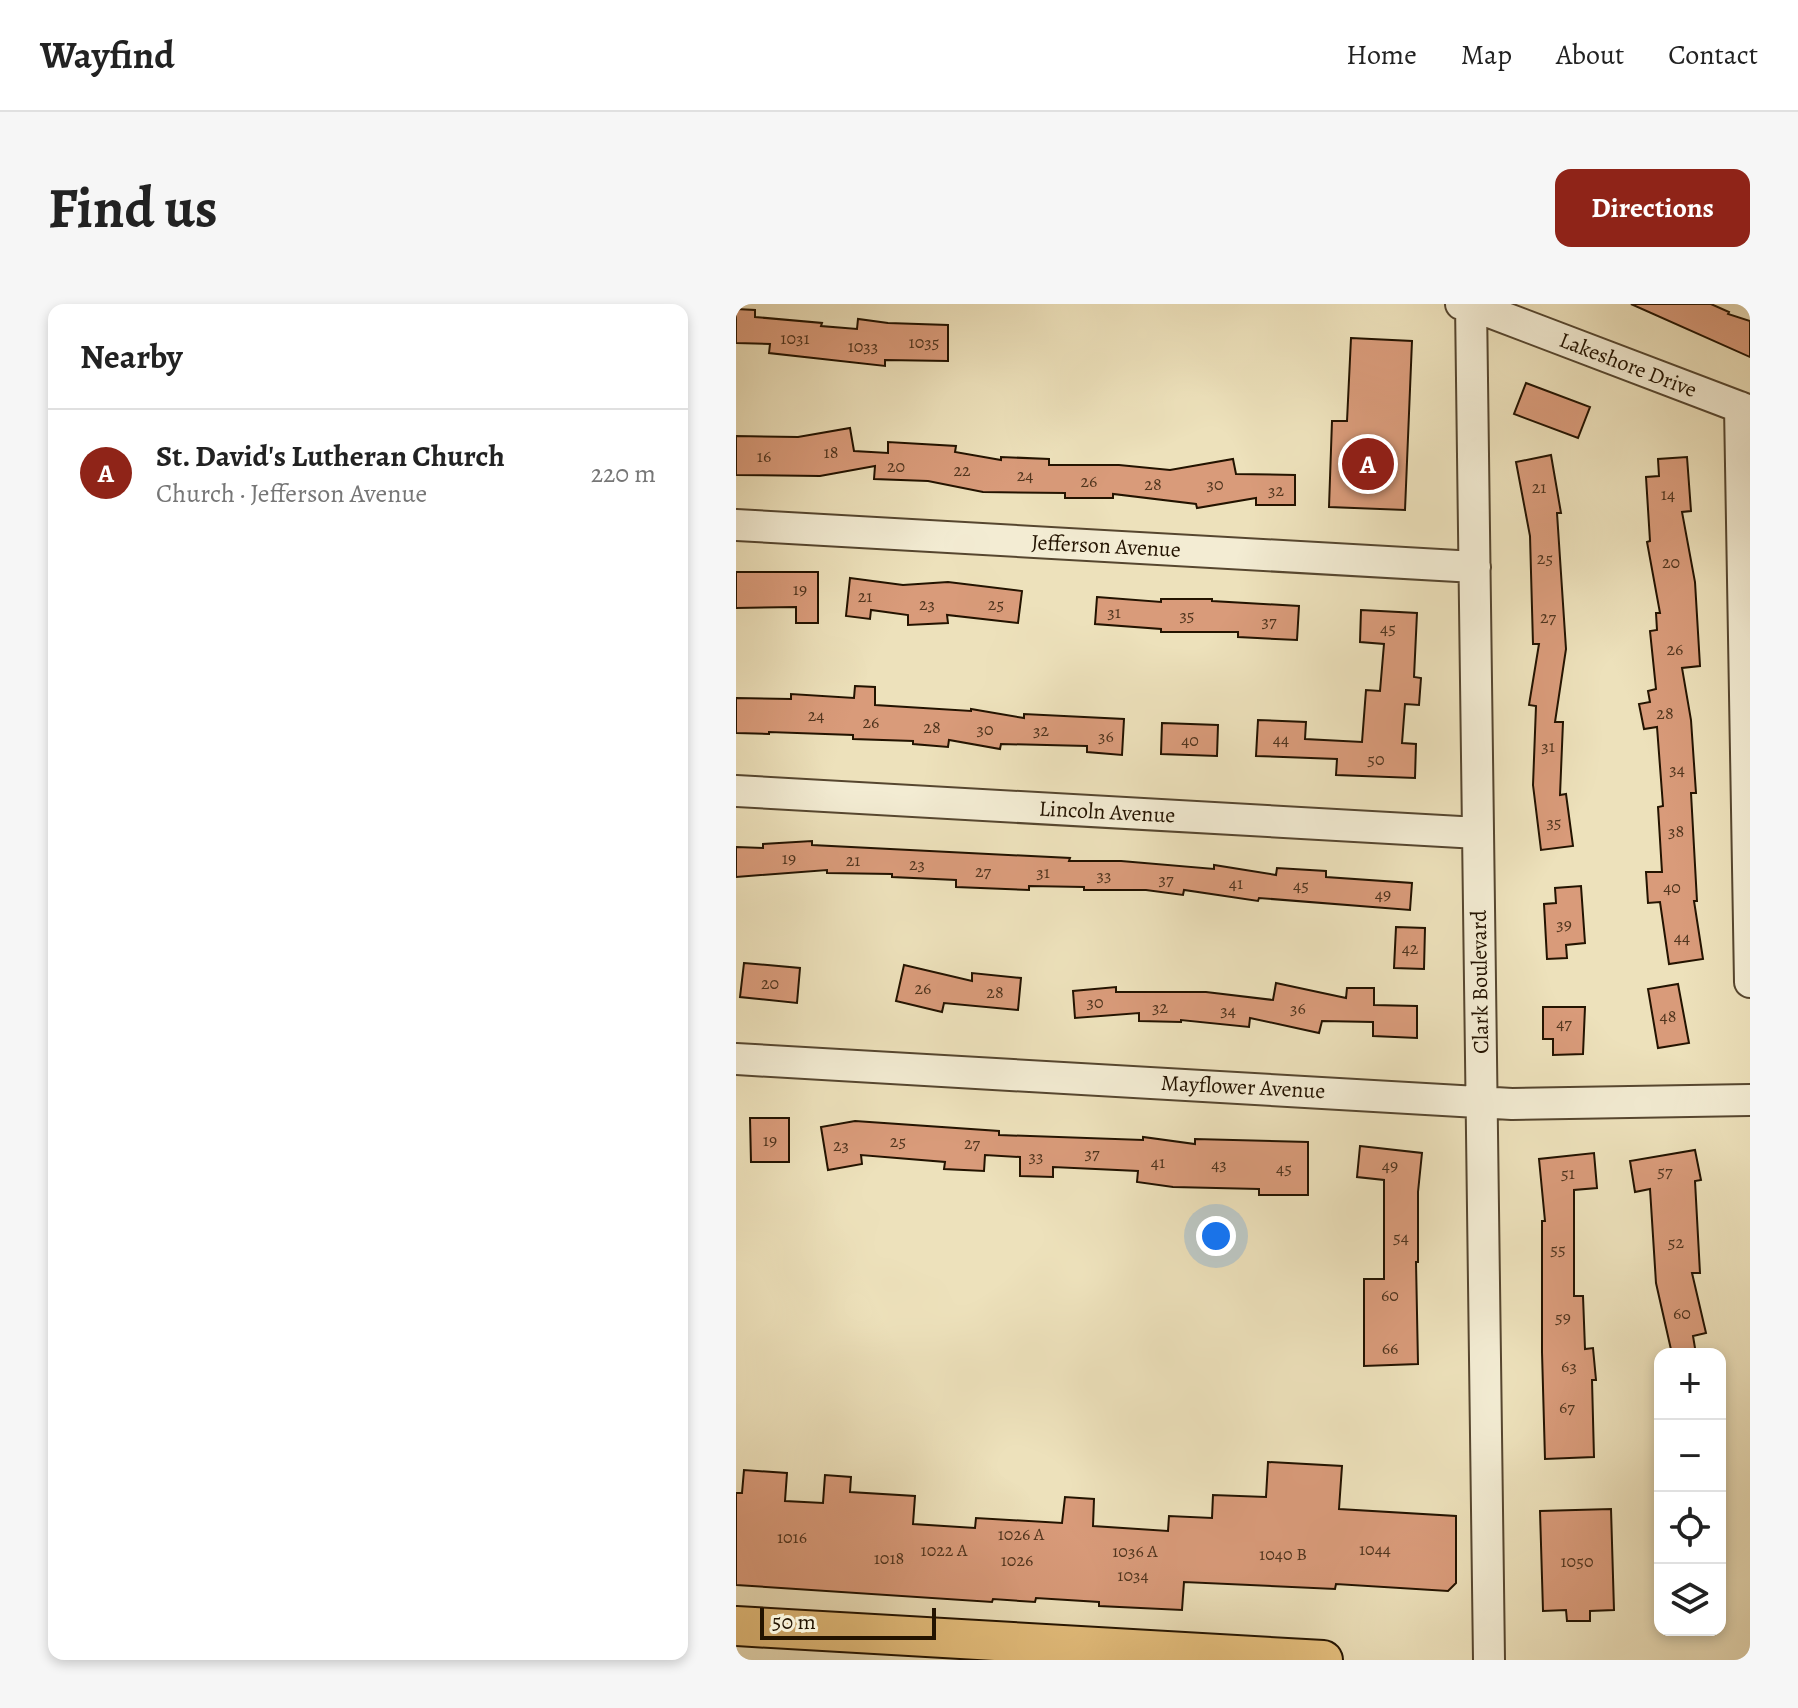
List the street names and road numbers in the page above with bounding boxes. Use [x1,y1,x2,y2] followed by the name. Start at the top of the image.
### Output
[1555,325,1701,405] street label: Lakeshore Drive
[1030,527,1182,565] street label: Jefferson Avenue
[1038,793,1176,831] street label: Lincoln Avenue
[1464,910,1496,1054] street label: Clark Boulevard
[1160,1068,1326,1106] street label: Mayflower Avenue

